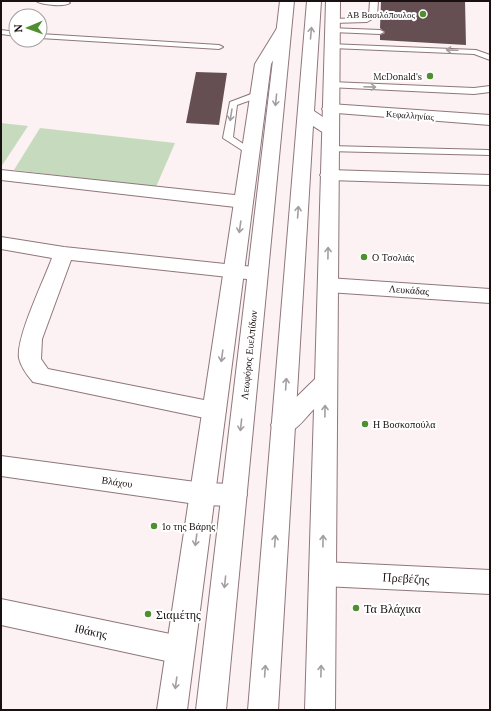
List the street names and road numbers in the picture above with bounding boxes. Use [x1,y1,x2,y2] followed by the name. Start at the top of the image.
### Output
[386,108,435,122] street label: Κεφαλληνίας
[388,282,430,298] street label: Λευκάδας
[238,309,260,400] street label: Λεωφόρος Ευελπίδων
[101,473,133,491] street label: Βλάχου
[382,569,430,587] street label: Πρεβέζης
[73,620,109,642] street label: Ιθάκης

